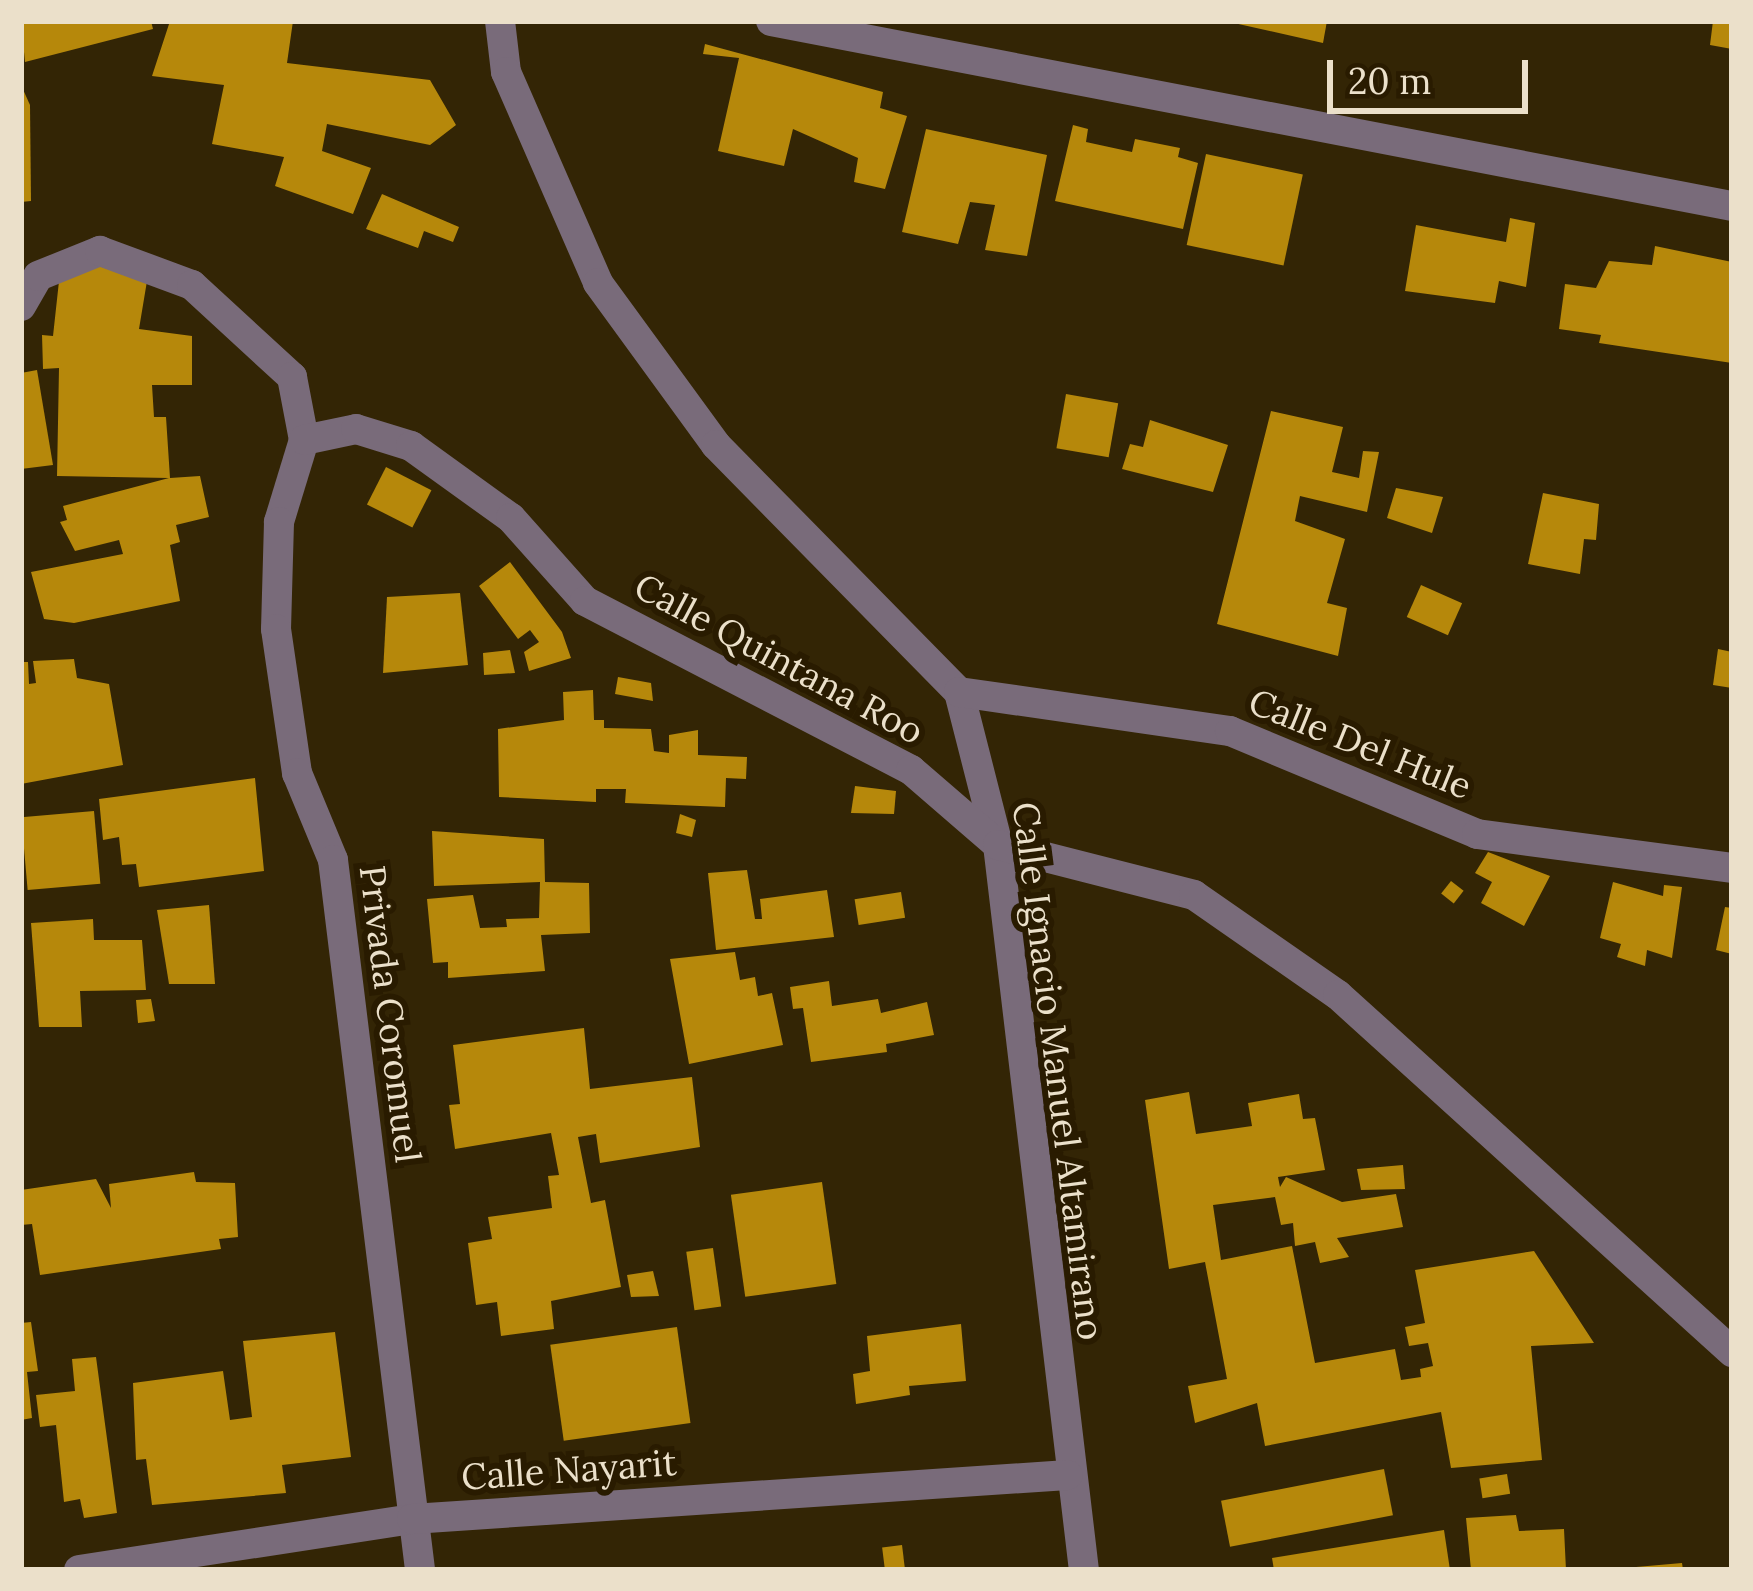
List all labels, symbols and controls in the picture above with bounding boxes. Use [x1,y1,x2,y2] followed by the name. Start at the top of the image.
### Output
[1333,36,1534,110] scale bar
[1348,58,1431,104] text: 20 m
[627,565,931,753] street label: Calle Quintana Roo
[1242,680,1478,808] street label: Calle Del Hule
[1004,800,1112,1342] street label: Calle Ignacio Manuel Altamirano
[350,863,430,1165] street label: Privada Coromuel
[460,1441,678,1499] street label: Calle Nayarit

